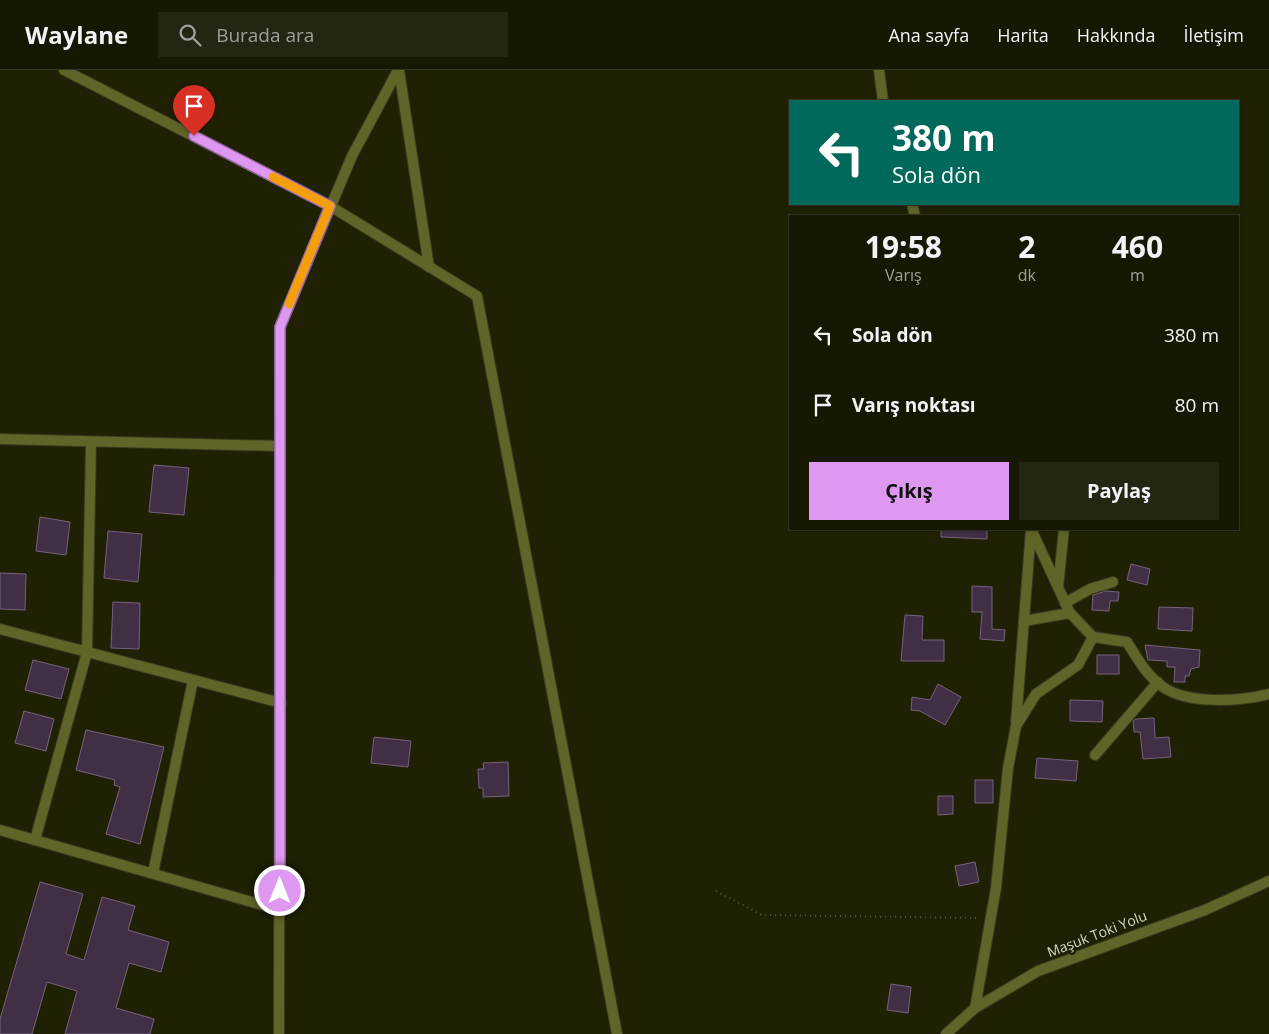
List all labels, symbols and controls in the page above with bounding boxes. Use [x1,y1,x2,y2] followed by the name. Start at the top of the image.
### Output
[158,12,508,57] search box
[25,18,128,51] text: Waylane
[176,21,204,49] icon: search
[216,22,314,48] text: Burada ara
[888,23,969,47] text: Ana sayfa
[997,23,1049,47] text: Harita
[1077,23,1156,47] text: Hakkında
[1184,23,1244,47] text: İletişim
[173,85,215,136] pin
[180,92,208,120] icon: arrive
[892,114,996,161] text: 380 m
[809,120,874,185] icon: left
[892,159,981,189] text: Sola dön
[865,226,942,267] text: 19:58
[1018,226,1035,267] text: 2
[1112,226,1163,267] text: 460
[885,264,922,286] text: Varış
[1018,264,1036,286] text: dk
[1130,264,1145,286] text: m
[809,321,837,349] icon: left
[852,322,933,348] text: Sola dön
[1164,322,1219,348] text: 380 m
[809,391,837,419] icon: arrive
[852,392,976,418] text: Varış noktası
[1175,392,1219,418] text: 80 m
[809,462,1009,520] button: Çıkış
[1019,462,1219,520] button: Paylaş
[253,864,305,916] position arrow
[1044,906,1150,961] street label: Maşuk Toki Yolu

